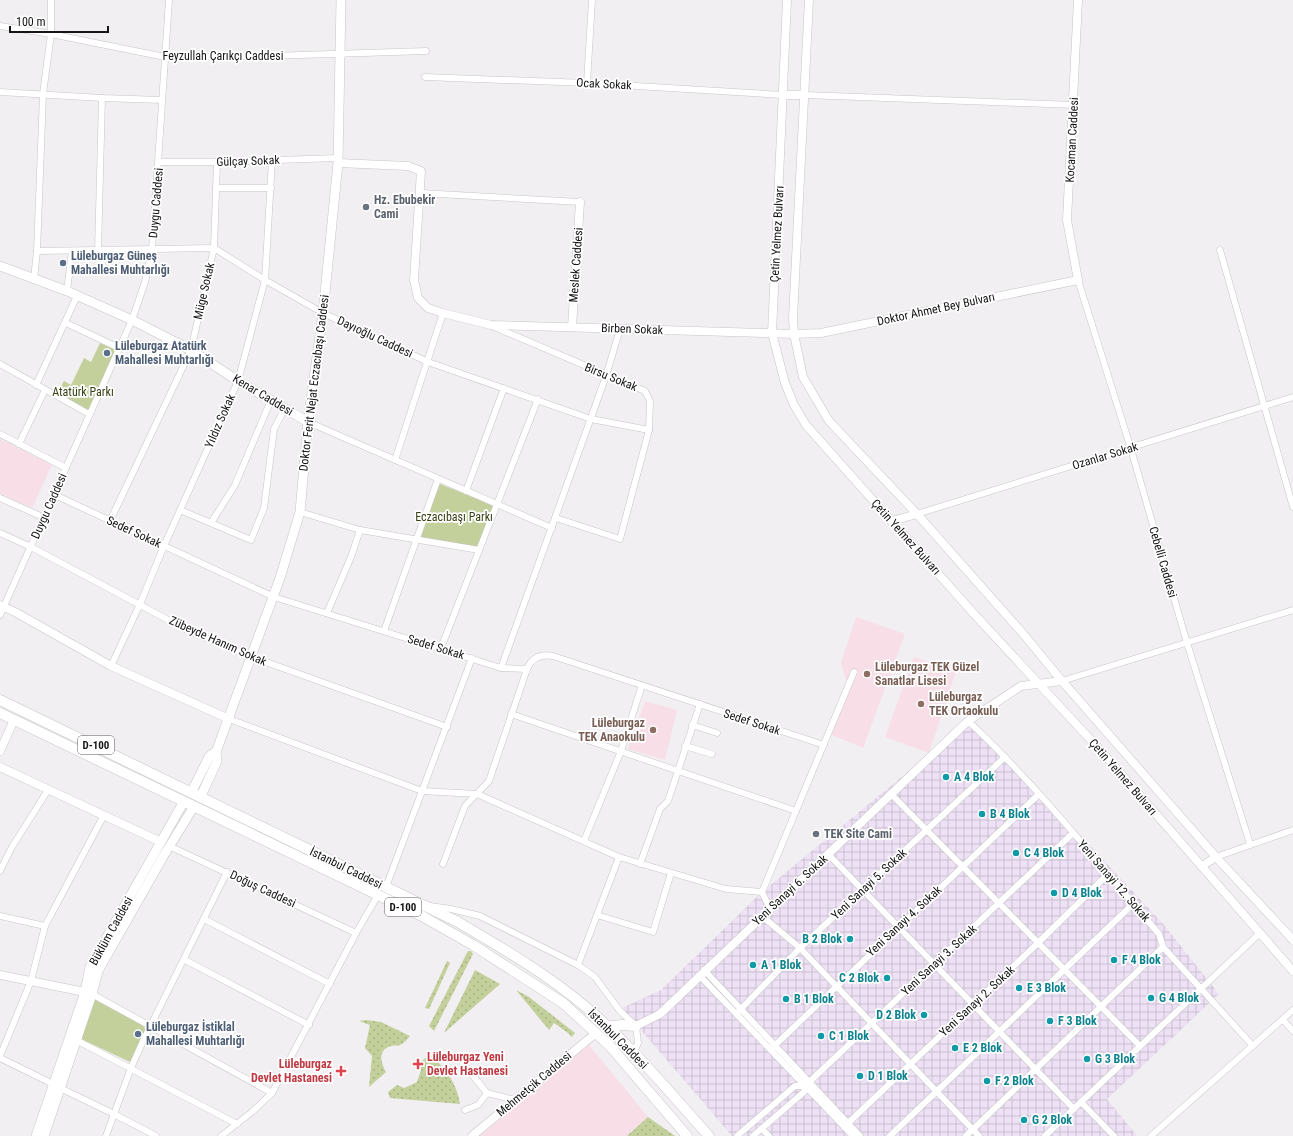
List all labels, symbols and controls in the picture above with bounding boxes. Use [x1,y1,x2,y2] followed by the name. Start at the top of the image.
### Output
[10,8,108,34] scale bar
[16,15,46,29] text: 100 m
[163,49,283,63] street label: Feyzullah Çarıkçı Caddesi
[576,76,633,92] street label: Ocak Sokak
[1063,97,1081,183] street label: Kocaman Caddesi
[216,153,281,169] street label: Gülçay Sokak
[146,167,166,239] street label: Duygu Caddesi
[767,185,787,283] street label: Çetin Yelmez Bulvarı
[374,193,435,221] place label: Hz. Ebubekir Cami
[361,202,371,212] marker: Hz. Ebubekir Cami
[566,227,586,303] street label: Meslek Caddesi
[71,249,170,277] place label: Lüleburgaz Güneş Mahallesi Muhtarlığı
[58,258,68,268] marker: Lüleburgaz Güneş Mahallesi Muhtarlığı
[191,261,217,321] street label: Müge Sokak
[876,290,996,328] street label: Doktor Ahmet Bey Bulvarı
[296,294,332,472] street label: Doktor Ferit Nejat Eczacıbaşı Caddesi
[335,313,415,361] street label: Dayıoğlu Caddesi
[601,321,664,337] street label: Birben Sokak
[115,339,214,367] place label: Lüleburgaz Atatürk Mahallesi Muhtarlığı
[102,348,112,358] marker: Lüleburgaz Atatürk Mahallesi Muhtarlığı
[583,360,640,394] street label: Birsu Sokak
[230,371,296,419] street label: Kenar Caddesi
[52,385,114,399] park label: Atatürk Parkı
[202,391,238,450] street label: Yıldız Sokak
[1071,439,1140,473] street label: Ozanlar Sokak
[28,471,70,541] street label: Duygu Caddesi
[868,496,944,578] street label: Çetin Yelmez Bulvarı
[415,510,493,524] park label: Eczacıbaşı Parkı
[104,513,164,551] street label: Sedef Sokak
[1146,525,1180,599] street label: Cebelli Caddesi
[167,613,269,669] street label: Zübeyde Hanım Sokak
[406,632,467,662] street label: Sedef Sokak
[875,660,979,688] place label: Lüleburgaz TEK Güzel Sanatlar Lisesi
[862,669,872,679] marker: Lüleburgaz TEK Güzel Sanatlar Lisesi
[929,690,998,718] place label: Lüleburgaz TEK Ortaokulu
[916,699,926,709] marker: Lüleburgaz TEK Ortaokulu
[722,706,783,738] street label: Sedef Sokak
[578,716,645,744] place label: Lüleburgaz TEK Anaokulu
[648,725,658,735] marker: Lüleburgaz TEK Anaokulu
[78,736,114,754] road number: D-100
[1086,736,1160,818] street label: Çetin Yelmez Bulvarı
[954,770,994,784] place label: A 4 Blok
[941,772,951,782] marker: A 4 Blok
[990,807,1030,821] place label: B 4 Blok
[977,809,987,819] marker: B 4 Blok
[824,827,892,841] place label: TEK Site Cami
[811,829,821,839] marker: TEK Site Cami
[1075,837,1154,925] street label: Yeni Sanayi 12. Sokak
[307,843,385,892] street label: İstanbul Caddesi
[829,845,910,922] street label: Yeni Sanayi 5. Sokak
[1024,846,1064,860] place label: C 4 Blok
[1011,848,1021,858] marker: C 4 Blok
[750,851,831,928] street label: Yeni Sanayi 6. Sokak
[228,868,298,910] street label: Doğuş Caddesi
[864,882,945,959] street label: Yeni Sanayi 4. Sokak
[1062,886,1102,900] place label: D 4 Blok
[1049,888,1059,898] marker: D 4 Blok
[86,894,136,968] street label: Büklüm Caddesi
[385,898,421,916] road number: D-100
[899,921,980,998] street label: Yeni Sanayi 3. Sokak
[802,932,842,946] place label: B 2 Blok
[845,934,855,944] marker: B 2 Blok
[1122,953,1161,967] place label: F 4 Blok
[1109,955,1119,965] marker: F 4 Blok
[761,958,801,972] place label: A 1 Blok
[748,960,758,970] marker: A 1 Blok
[937,962,1018,1039] street label: Yeni Sanayi 2. Sokak
[839,971,879,985] place label: C 2 Blok
[882,973,892,983] marker: C 2 Blok
[1027,981,1066,995] place label: E 3 Blok
[1014,983,1024,993] marker: E 3 Blok
[1159,991,1199,1005] place label: G 4 Blok
[794,992,834,1006] place label: B 1 Blok
[1146,993,1156,1003] marker: G 4 Blok
[781,994,791,1004] marker: B 1 Blok
[585,1005,652,1072] street label: İstanbul Caddesi
[876,1008,916,1022] place label: D 2 Blok
[919,1010,929,1020] marker: D 2 Blok
[1058,1014,1097,1028] place label: F 3 Blok
[1045,1016,1055,1026] marker: F 3 Blok
[146,1019,245,1048] place label: Lüleburgaz İstiklal Mahallesi Muhtarlığı
[133,1029,143,1039] marker: Lüleburgaz İstiklal Mahallesi Muhtarlığı
[829,1029,869,1043] place label: C 1 Blok
[816,1031,826,1041] marker: C 1 Blok
[963,1041,1002,1055] place label: E 2 Blok
[950,1043,960,1053] marker: E 2 Blok
[494,1049,574,1119] street label: Mehmetçik Caddesi
[427,1050,508,1078] place label: Lüleburgaz Yeni Devlet Hastanesi
[1095,1052,1135,1066] place label: G 3 Blok
[1082,1054,1092,1064] marker: G 3 Blok
[251,1057,332,1085] place label: Lüleburgaz Devlet Hastanesi
[412,1058,424,1070] marker: Lüleburgaz Yeni Devlet Hastanesi
[335,1065,347,1077] marker: Lüleburgaz Devlet Hastanesi
[868,1069,908,1083] place label: D 1 Blok
[855,1071,865,1081] marker: D 1 Blok
[995,1074,1034,1088] place label: F 2 Blok
[982,1076,992,1086] marker: F 2 Blok
[1032,1113,1072,1127] place label: G 2 Blok
[1019,1115,1029,1125] marker: G 2 Blok

